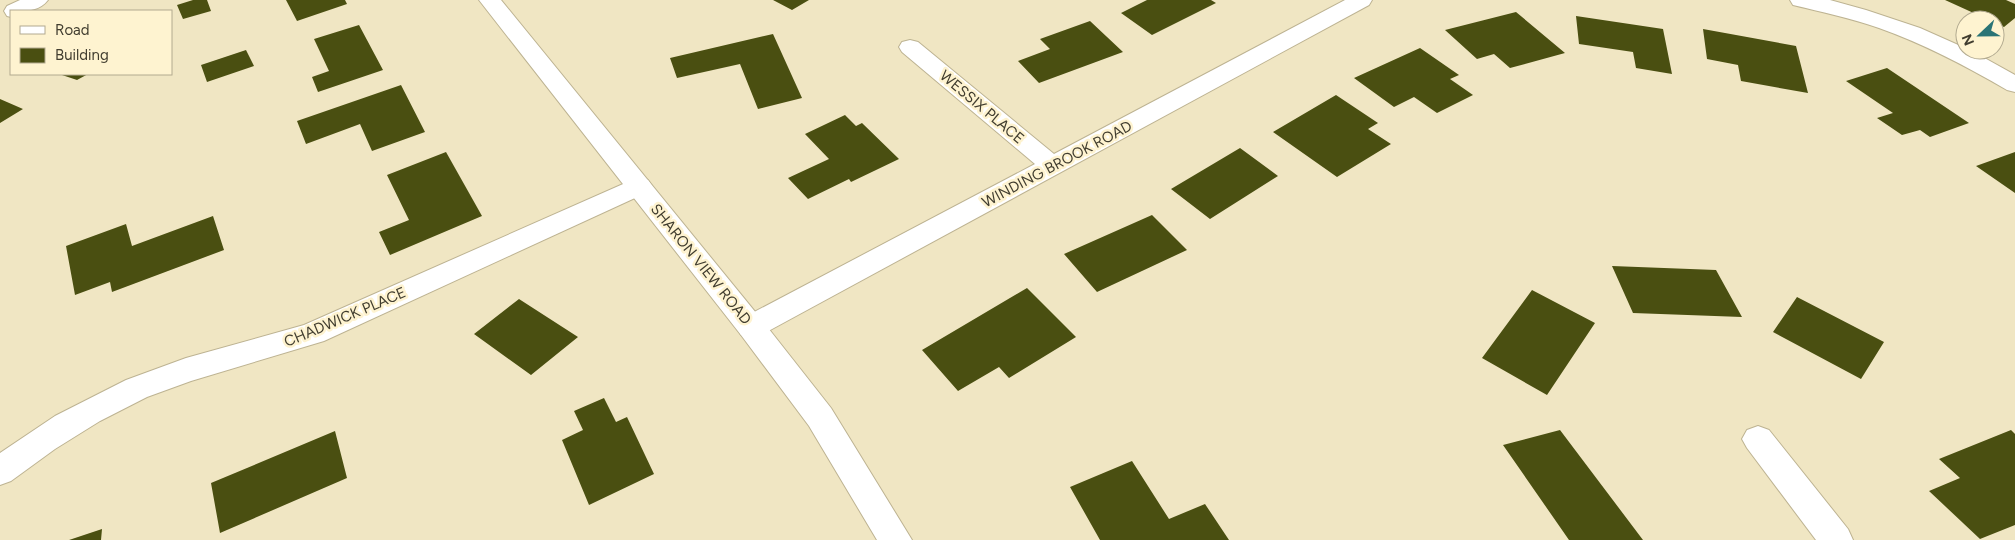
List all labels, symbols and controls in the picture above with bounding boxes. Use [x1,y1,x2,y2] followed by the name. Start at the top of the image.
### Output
[10,10,172,75] legend
[1955,10,2005,60] north arrow
[55,21,90,39] text: Road
[1959,31,1978,48] text: N
[55,46,109,64] text: Building
[936,66,1028,148] street label: WESSIX PLACE
[979,117,1135,211] street label: WINDING BROOK ROAD
[647,200,755,328] street label: SHARON VIEW ROAD
[281,283,409,351] street label: CHADWICK PLACE

